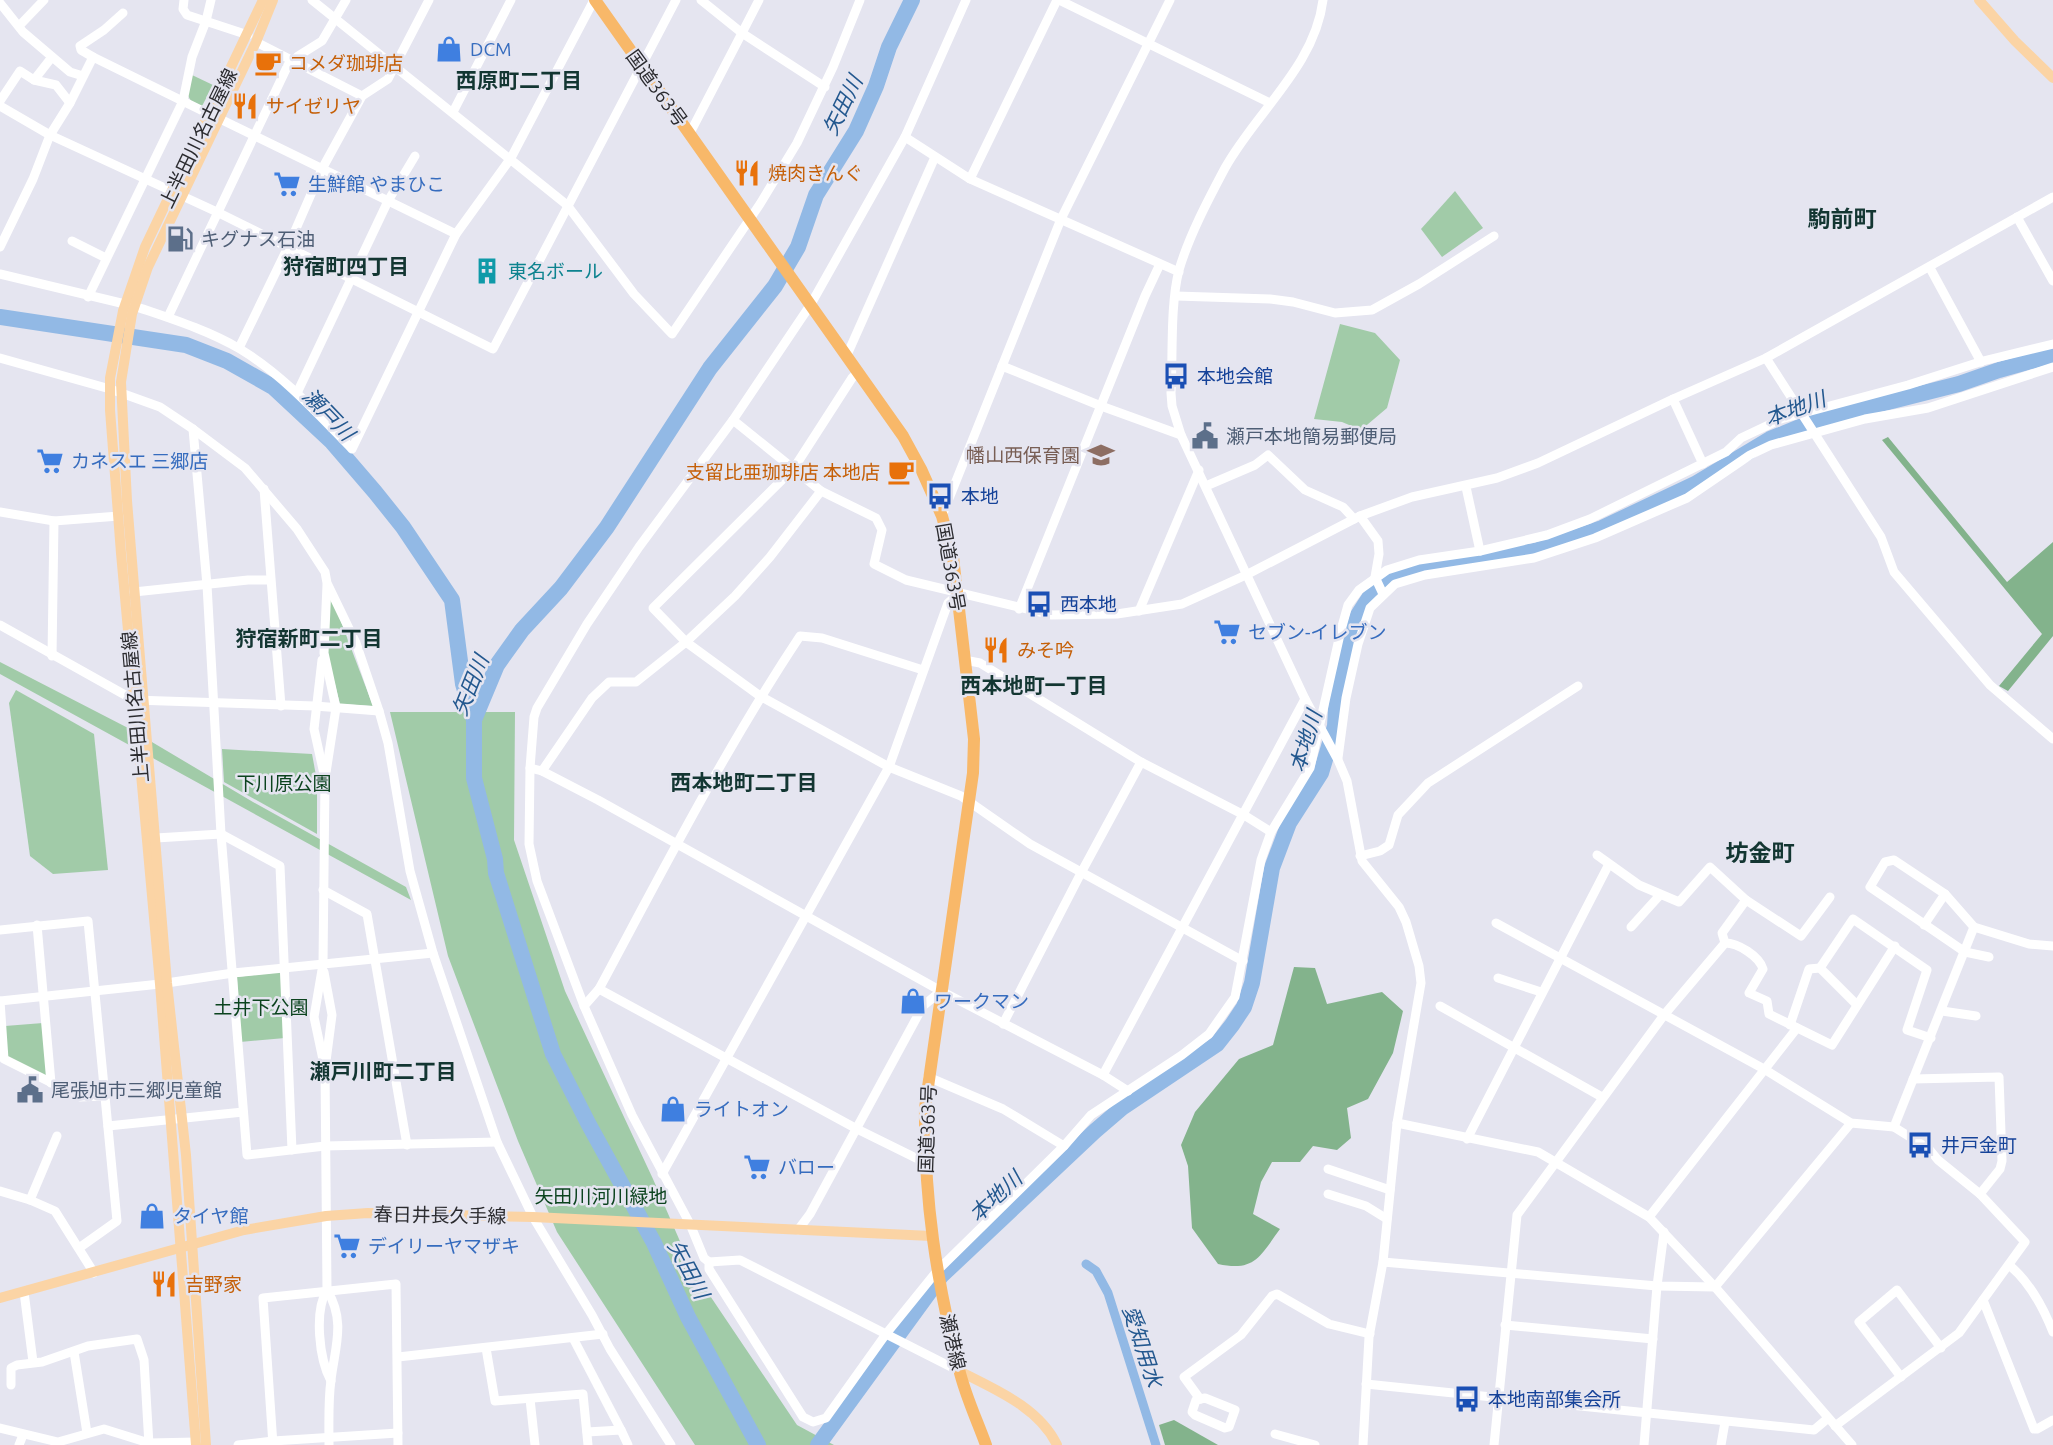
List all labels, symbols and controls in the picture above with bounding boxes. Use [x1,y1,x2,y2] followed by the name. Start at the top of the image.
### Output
[434,34,464,64] shop icon: DCM
[470,38,512,60] place label: DCM
[622,45,692,131] street label: 国道363号
[253,48,283,78] cafe icon: コメダ珈琲店
[289,52,403,74] place label: コメダ珈琲店
[155,65,241,211] street label: 上半田川名古屋線
[456,68,582,92] district label: 西原町二丁目
[817,70,867,139] water label: 矢田川
[230,91,260,121] restaurant icon: サイゼリヤ
[266,95,361,117] place label: サイゼリヤ
[732,158,762,188] restaurant icon: 焼肉きんぐ
[768,162,863,184] place label: 焼肉きんぐ
[272,169,302,199] supermarket icon: 生鮮館 やまひこ
[308,173,445,195] place label: 生鮮館 やまひこ
[1808,206,1877,231] district label: 駒前町
[165,224,195,254] fuel station icon: キグナス石油
[201,228,315,250] place label: キグナス石油
[283,254,409,278] district label: 狩宿町四丁目
[472,256,502,286] building icon: 東名ボール
[508,260,603,282] place label: 東名ボール
[1161,361,1191,391] bus stop icon: 本地会館
[1197,365,1273,387] place label: 本地会館
[298,383,361,446] water label: 瀬戸川
[1761,385,1831,430] water label: 本地川
[1190,421,1220,451] public building icon: 瀬戸本地簡易郵便局
[1226,425,1397,447] place label: 瀬戸本地簡易郵便局
[1086,440,1116,470] school or university icon: 幡山西保育園
[966,444,1080,466] place label: 幡山西保育園
[35,446,65,476] supermarket icon: カネスエ 三郷店
[71,450,208,472] place label: カネスエ 三郷店
[886,457,916,487] cafe icon: 支留比亜珈琲店 本地店
[686,461,880,483] place label: 支留比亜珈琲店 本地店
[925,481,955,511] bus stop icon: 本地
[961,485,999,507] place label: 本地
[932,521,970,613] street label: 国道363号
[1024,589,1054,619] bus stop icon: 西本地
[1060,593,1117,615] place label: 西本地
[1212,617,1242,647] supermarket icon: セブン-イレブン
[1248,621,1387,643] place label: セブン-イレブン
[236,626,383,650] district label: 狩宿新町二丁目
[117,630,153,784] street label: 上半田川名古屋線
[981,635,1011,665] restaurant icon: みそ吟
[1017,639,1074,661] place label: みそ吟
[447,649,494,719] water label: 矢田川
[961,673,1108,697] district label: 西本地町一丁目
[1284,705,1326,775] water label: 本地川
[671,770,818,794] district label: 西本地町二丁目
[236,772,332,794] park label: 下川原公園
[1726,840,1795,865] district label: 坊金町
[898,986,928,1016] shop icon: ワークマン
[934,990,1029,1012] place label: ワークマン
[213,996,309,1018] park label: 土井下公園
[310,1059,457,1083] district label: 瀬戸川町二丁目
[15,1075,45,1105] public building icon: 尾張旭市三郷児童館
[51,1079,222,1101] place label: 尾張旭市三郷児童館
[914,1084,940,1174] street label: 国道363号
[658,1094,688,1124] shop icon: ライトオン
[694,1098,789,1120] place label: ライトオン
[1905,1130,1935,1160] bus stop icon: 井戸金町
[1941,1134,2017,1156] place label: 井戸金町
[742,1152,772,1182] supermarket icon: バロー
[778,1156,835,1178] place label: バロー
[964,1164,1028,1226] water label: 本地川
[534,1185,668,1207] park label: 矢田川河川緑地
[137,1201,167,1231] shop icon: タイヤ館
[373,1203,507,1227] street label: 春日井長久手線
[173,1205,248,1227] place label: タイヤ館
[332,1231,362,1261] supermarket icon: デイリーヤマザキ
[368,1235,520,1257] place label: デイリーヤマザキ
[664,1236,715,1304] water label: 矢田川
[149,1269,179,1299] restaurant icon: 吉野家
[185,1273,242,1295] place label: 吉野家
[1119,1302,1168,1392] water label: 愛知用水
[936,1312,970,1372] street label: 瀬港線
[1452,1384,1482,1414] bus stop icon: 本地南部集会所
[1488,1388,1621,1410] place label: 本地南部集会所

